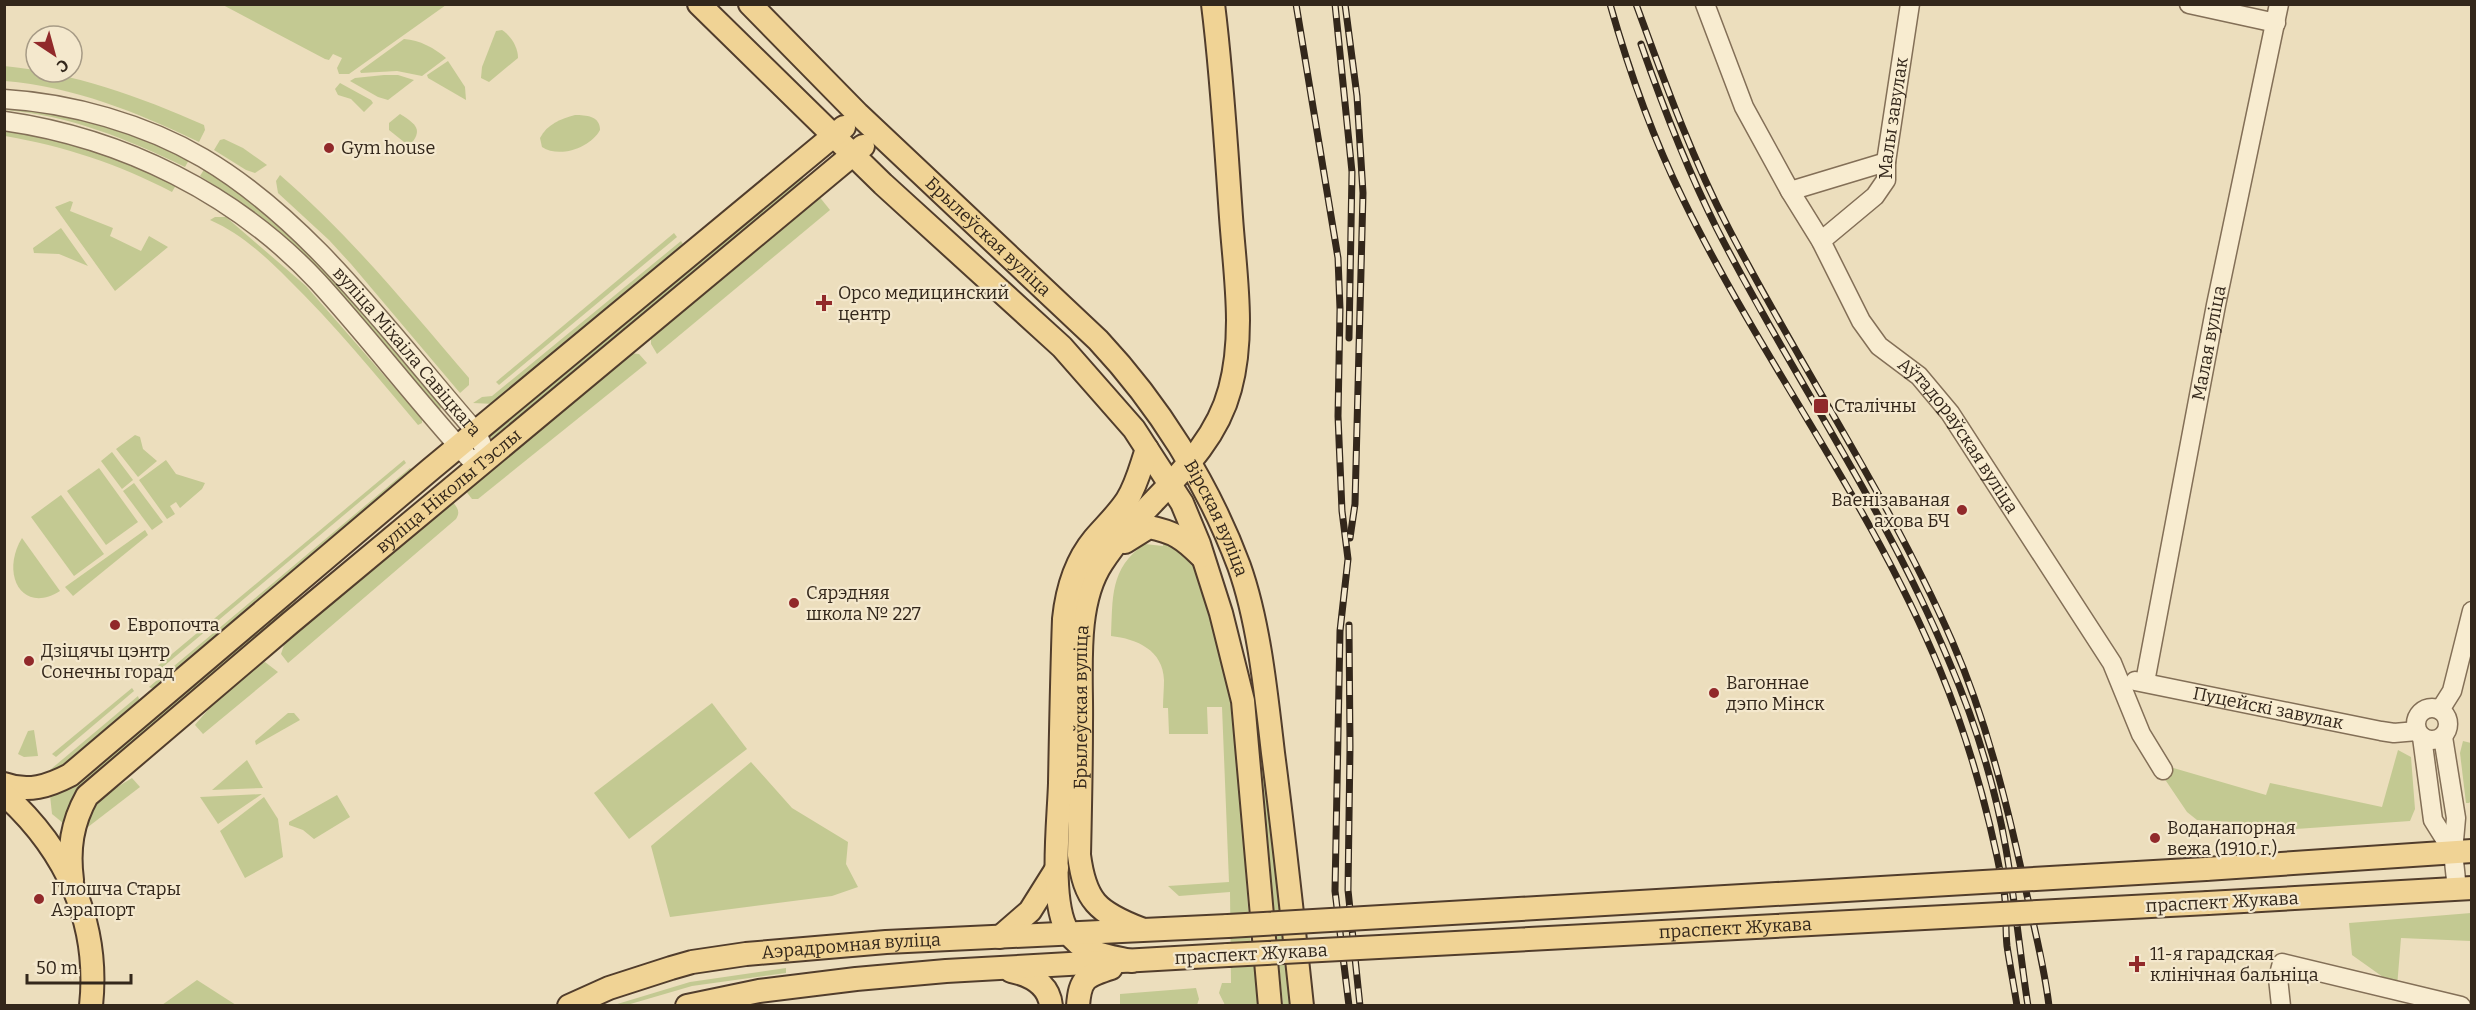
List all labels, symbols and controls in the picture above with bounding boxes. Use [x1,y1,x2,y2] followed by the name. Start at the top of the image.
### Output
[24,24,84,84] north arrow
[53,55,72,76] text: С
[1875,55,1913,179] street label: Малы завулак
[341,137,435,159] place label: Gym house
[322,141,336,155] marker: Gym house
[921,172,1056,301] street label: Брылеўская вуліца
[328,262,486,441] street label: вуліца Міхаіла Савіцкага
[838,282,1009,325] place label: Орсо медицинский центр
[2187,283,2231,402] street label: Малая вуліца
[815,294,833,312] marker: Орсо медицинский центр
[1893,353,2023,518] street label: Аўтадораўская вуліца
[1834,395,1916,417] place label: Сталічны
[1812,397,1830,415] marker: Сталічны
[371,424,526,558] street label: вуліца Ніколы Тэслы
[1179,456,1253,579] street label: Вірская вуліца
[1831,489,1950,532] place label: Ваенізаваная ахова БЧ
[1955,503,1969,517] marker: Ваенізаваная ахова БЧ
[806,582,921,625] place label: Сярэдняя школа № 227
[787,596,801,610] marker: Сярэдняя школа № 227
[127,614,220,636] place label: Европочта
[108,618,122,632] marker: Европочта
[1069,624,1094,790] street label: Брылеўская вуліца
[41,640,174,683] place label: Дзіцячы цэнтр Сонечны горад
[22,654,36,668] marker: Дзіцячы цэнтр Сонечны горад
[1726,672,1825,715] place label: Вагоннае дэпо Мінск
[2191,682,2346,734] street label: Пуцейскі завулак
[1707,686,1721,700] marker: Вагоннае дэпо Мінск
[2167,817,2296,860] place label: Воданапорная вежа (1910 г.)
[2148,831,2162,845] marker: Воданапорная вежа (1910 г.)
[51,878,181,921] place label: Плошча Стары Аэрапорт
[2145,887,2299,917] street label: праспект Жукава
[32,892,46,906] marker: Плошча Стары Аэрапорт
[1658,913,1813,943] street label: праспект Жукава
[761,928,942,964] street label: Аэрадромная вуліца
[1174,939,1328,969] street label: праспект Жукава
[2150,943,2319,986] place label: 11-я гарадская клінічная бальніца
[27,947,130,985] scale bar
[2128,955,2146,973] marker: 11-я гарадская клінічная бальніца
[36,957,78,979] text: 50 m

